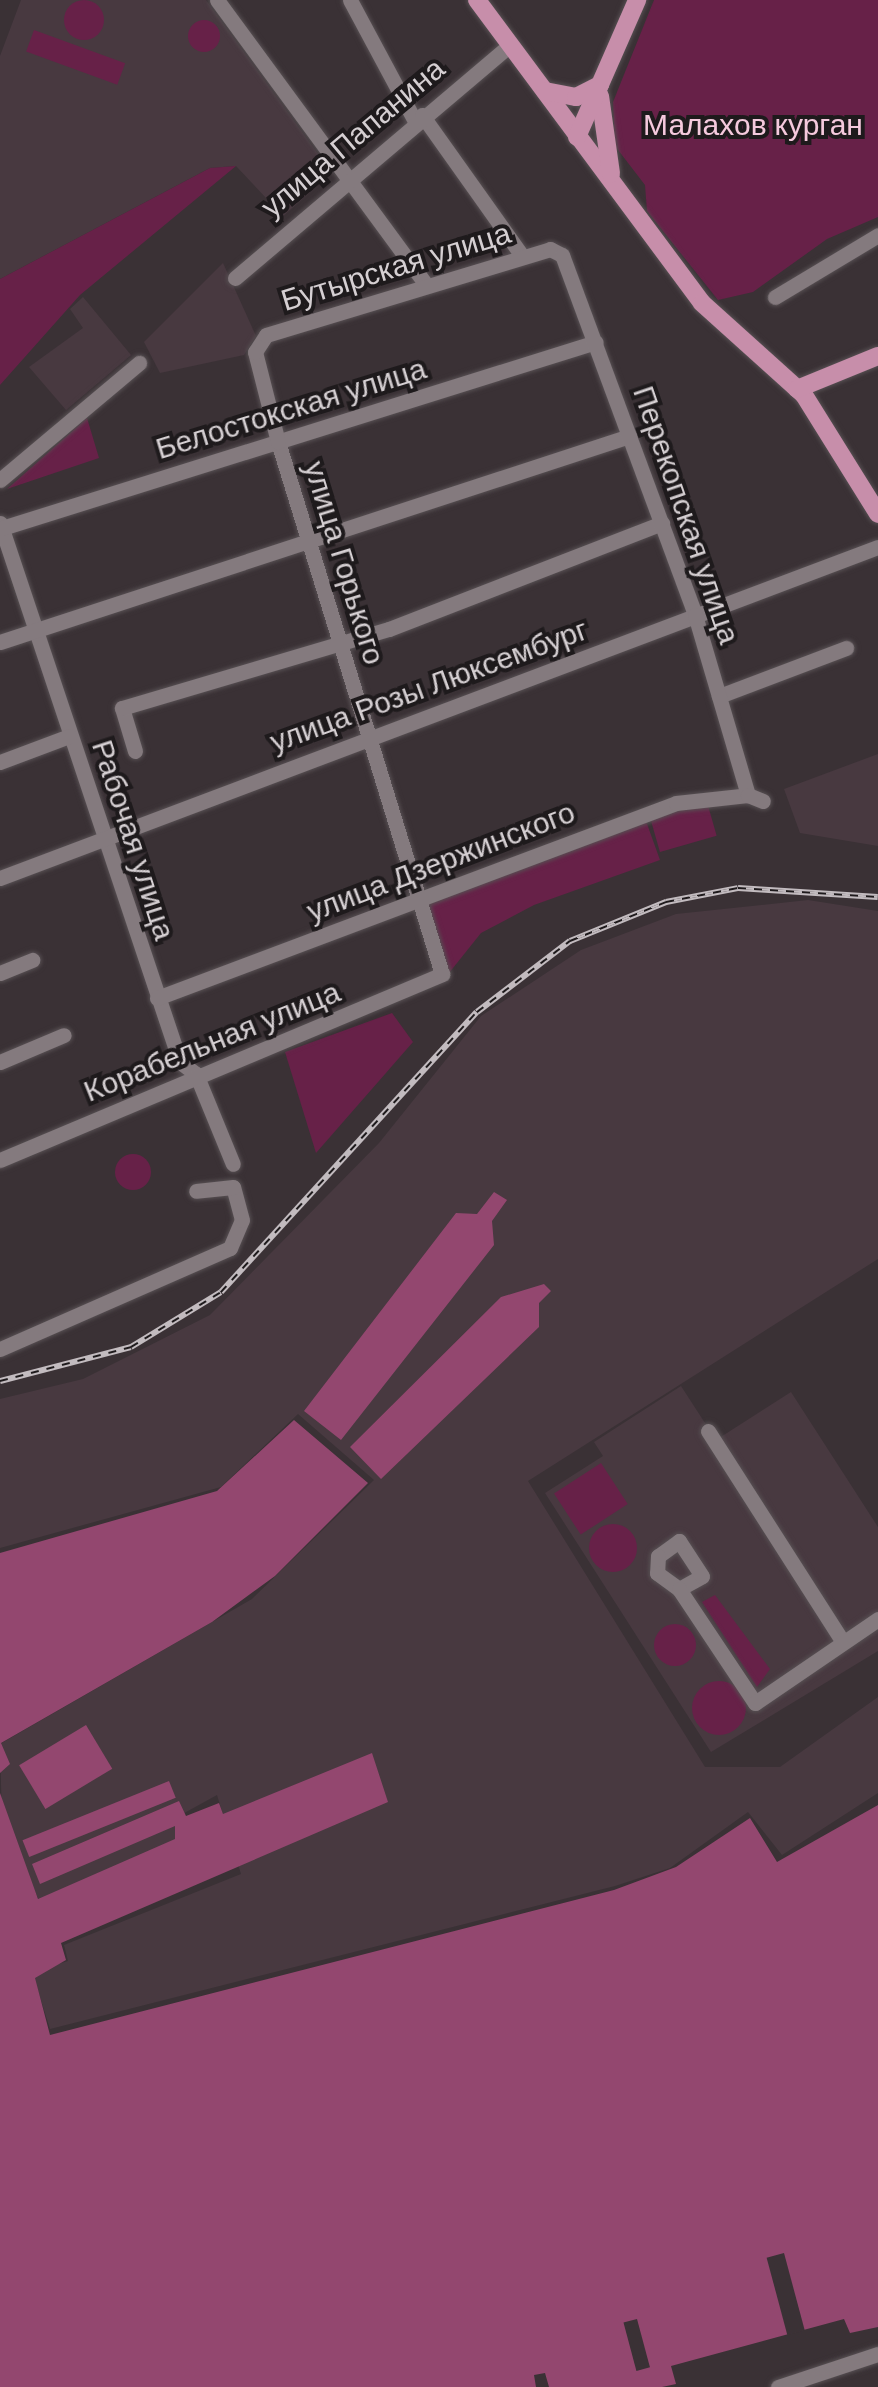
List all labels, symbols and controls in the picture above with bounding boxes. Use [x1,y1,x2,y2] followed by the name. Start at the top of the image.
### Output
[254,51,452,225] street label: улица Папанина
[643,107,863,143] park label: Малахов курган
[277,215,515,319] street label: Бутырская улица
[152,351,430,467] street label: Белостокская улица
[625,381,747,649] street label: Перекопская улица
[296,457,392,669] street label: улица Горького
[265,612,593,760] street label: улица Розы Люксембург
[84,736,182,944] street label: Рабочая улица
[302,794,580,930] street label: улица Дзержинского
[79,974,345,1110] street label: Корабельная улица

